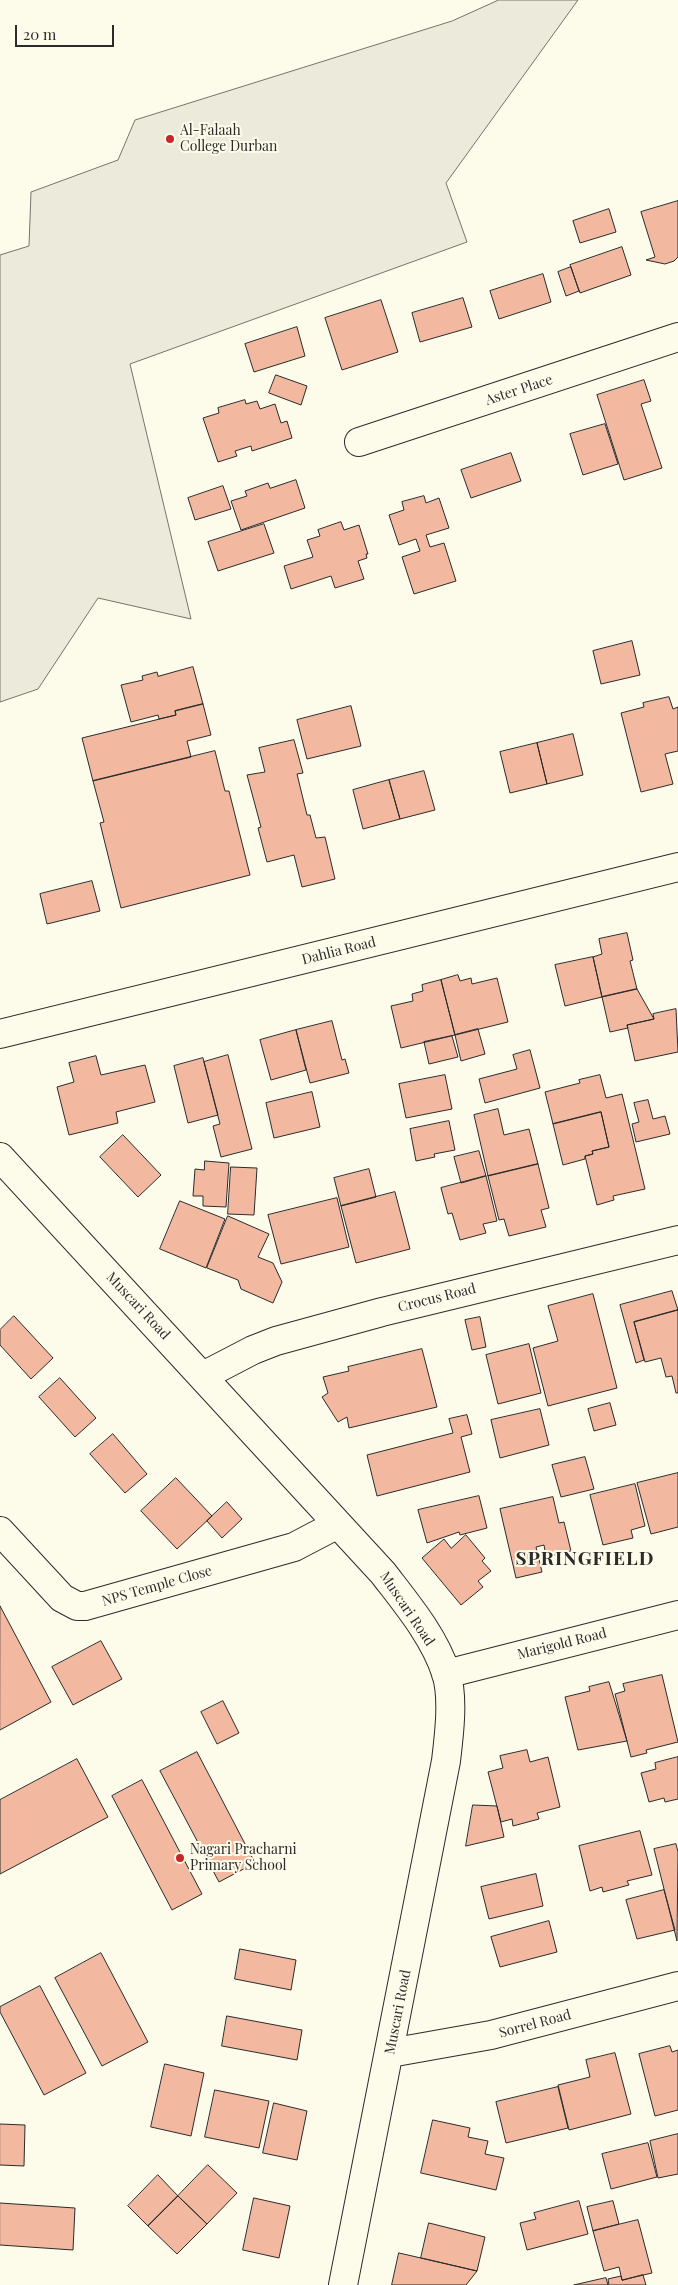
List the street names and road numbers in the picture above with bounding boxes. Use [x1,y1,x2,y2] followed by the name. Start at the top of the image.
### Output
[483,371,555,409] street label: Aster Place
[300,934,378,968] street label: Dahlia Road
[103,1269,173,1343] street label: Muscari Road
[396,1280,478,1316] street label: Crocus Road
[100,1562,214,1610] street label: NPS Temple Close
[376,1569,438,1649] street label: Muscari Road
[516,1625,608,1663] street label: Marigold Road
[382,1968,414,2056] street label: Muscari Road
[497,2006,573,2042] street label: Sorrel Road

